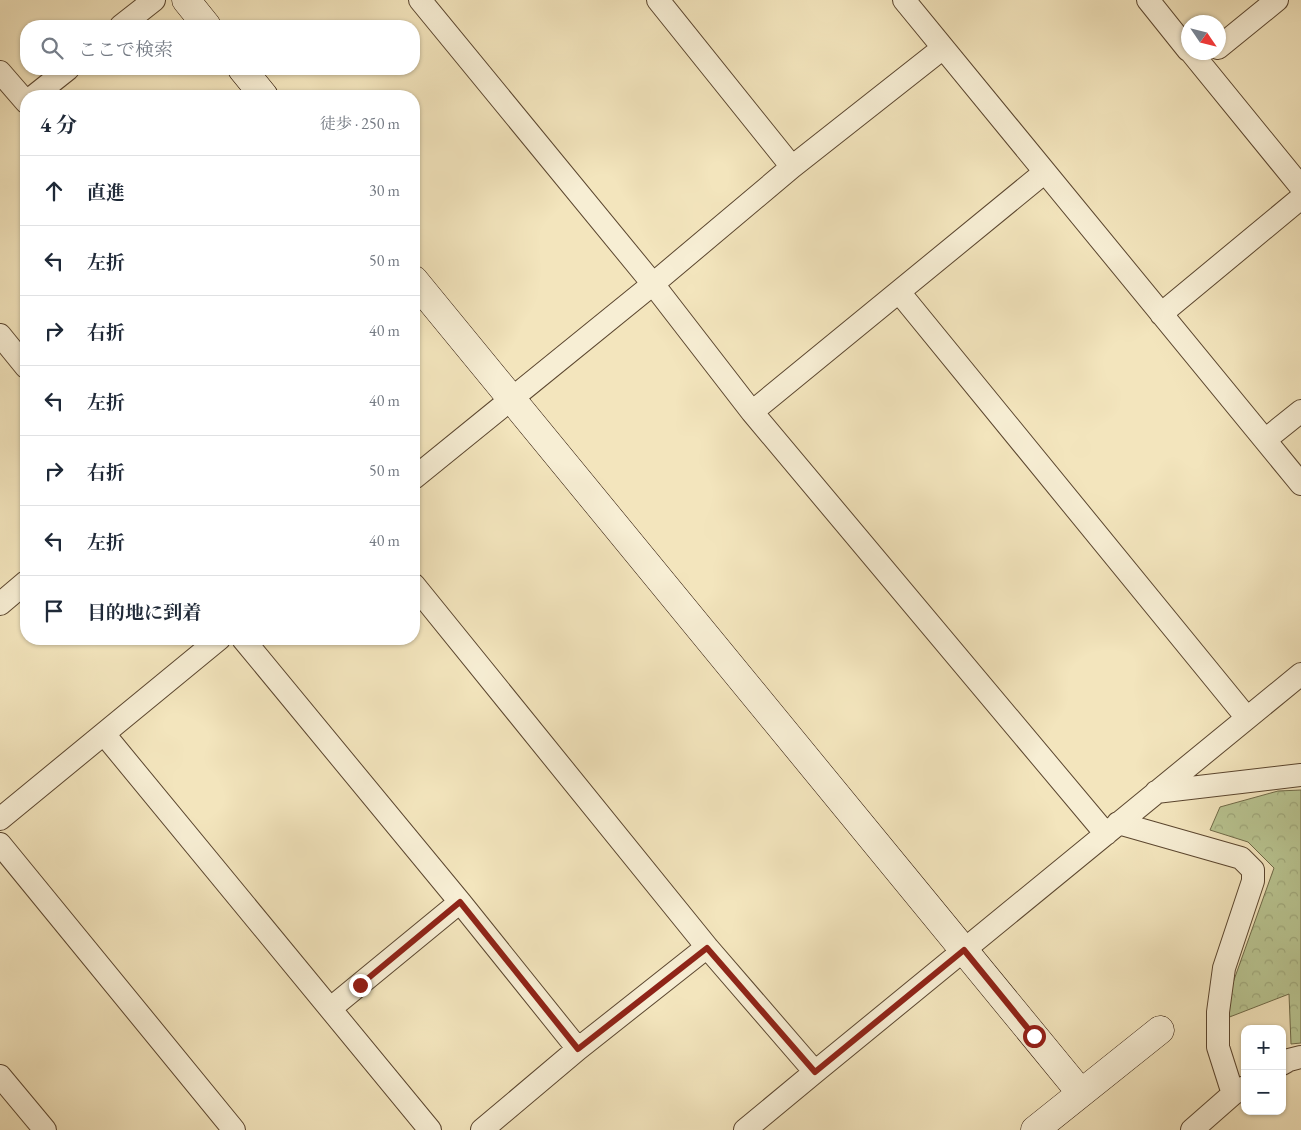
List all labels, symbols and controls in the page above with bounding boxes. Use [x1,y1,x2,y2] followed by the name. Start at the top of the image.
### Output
[1181,15,1226,60] north arrow
[20,20,420,75] search box
[38,34,66,62] icon: search
[78,37,173,62] text: ここで検索
[40,111,77,138] text: 4 分
[320,113,400,134] text: 徒歩 · 250 m
[40,177,68,205] icon: ahead
[87,180,125,205] text: 直進
[369,180,400,201] text: 30 m
[40,247,68,275] icon: left
[87,250,125,275] text: 左折
[369,250,400,271] text: 50 m
[40,317,68,345] icon: right
[87,320,125,345] text: 右折
[369,320,400,341] text: 40 m
[40,387,68,415] icon: left
[87,390,125,415] text: 左折
[369,390,400,411] text: 40 m
[40,457,68,485] icon: right
[87,460,125,485] text: 右折
[369,460,400,481] text: 50 m
[40,527,68,555] icon: left
[87,530,125,555] text: 左折
[369,530,400,551] text: 40 m
[40,597,68,625] icon: arrive
[87,600,201,625] text: 目的地に到着
[349,974,372,997] route end
[1023,1025,1046,1048] route start
[1241,1025,1286,1115] map controls
[1241,1025,1286,1070] button: +
[1241,1070,1286,1115] button: −

